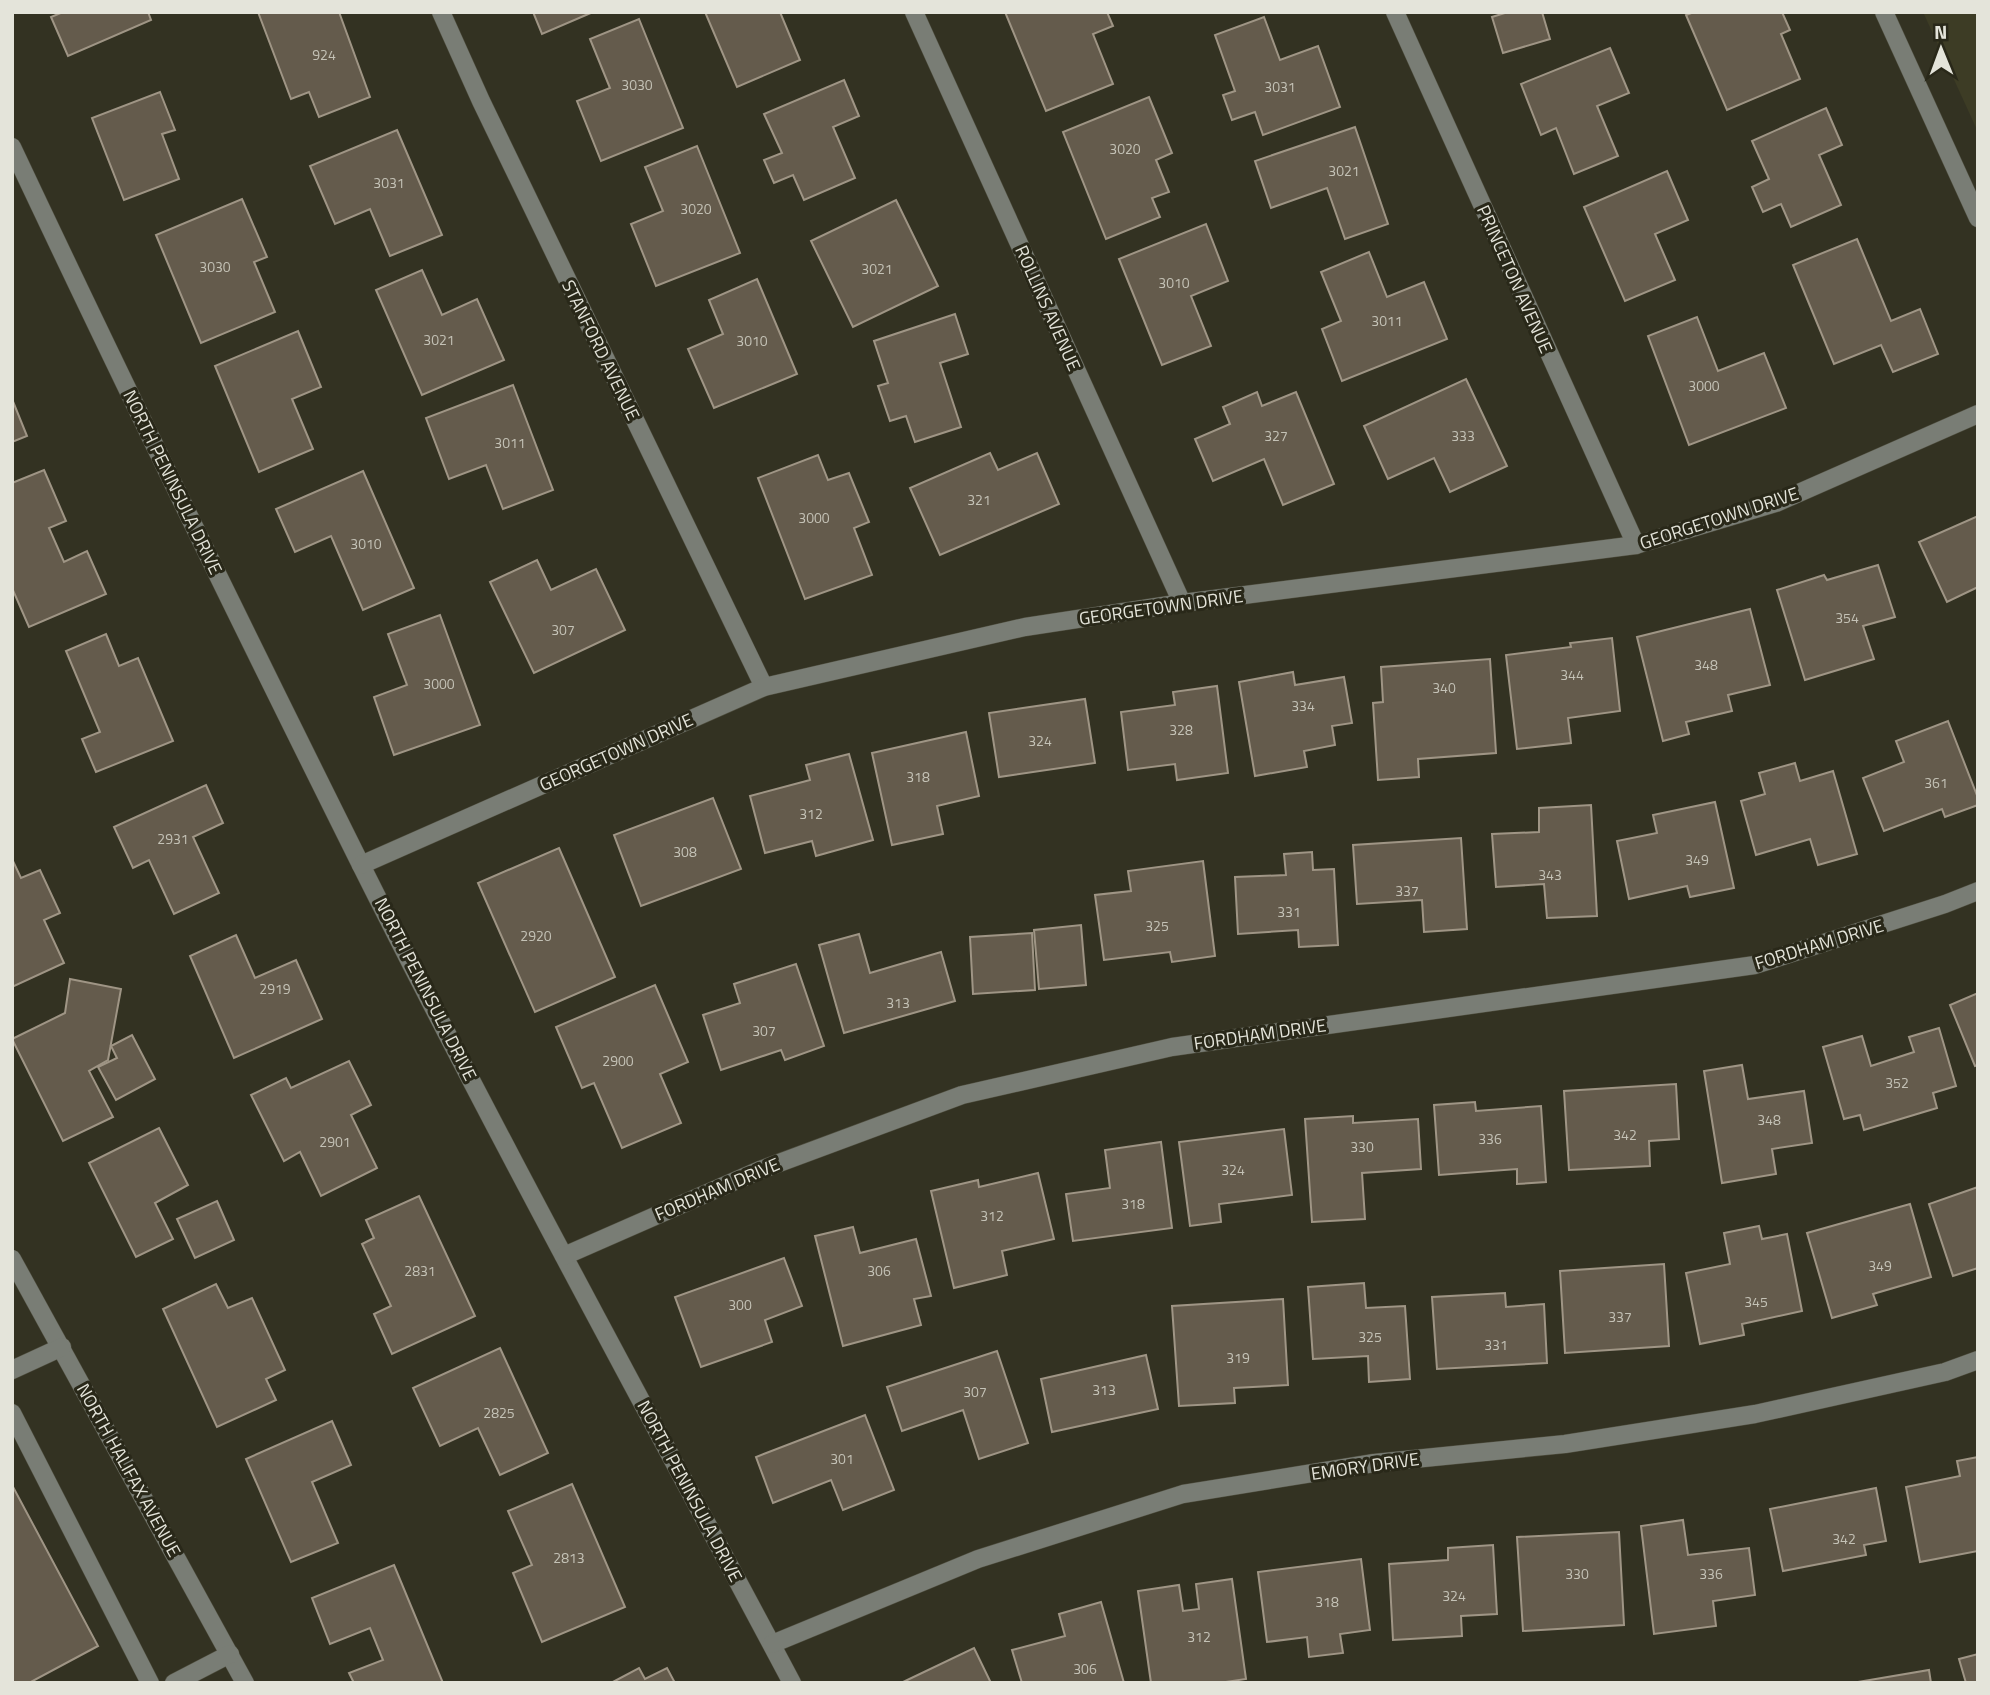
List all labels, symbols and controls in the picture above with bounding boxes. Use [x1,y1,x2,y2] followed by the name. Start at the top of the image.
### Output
[1906,14,1976,84] north arrow
[1934,17,1948,46] text: N
[312,44,336,65] house number: 924
[621,74,653,95] house number: 3030
[1264,76,1296,97] house number: 3031
[1109,138,1141,159] house number: 3020
[1328,160,1360,181] house number: 3021
[373,172,405,193] house number: 3031
[680,198,712,219] house number: 3020
[1470,201,1560,357] street label: PRINCETON AVENUE
[1008,241,1088,375] street label: ROLLINS AVENUE
[199,256,231,277] house number: 3030
[861,258,893,279] house number: 3021
[1158,272,1190,293] house number: 3010
[555,275,647,425] street label: STANFORD AVENUE
[1371,310,1403,331] house number: 3011
[423,329,455,350] house number: 3021
[736,330,768,351] house number: 3010
[1688,375,1720,396] house number: 3000
[117,385,229,579] street label: NORTH PENINSULA DRIVE
[1264,425,1288,446] house number: 327
[1451,425,1475,446] house number: 333
[494,432,526,453] house number: 3011
[1636,480,1802,556] street label: GEORGETOWN DRIVE
[967,489,991,510] house number: 321
[798,507,830,528] house number: 3000
[350,533,382,554] house number: 3010
[1077,582,1245,632] street label: GEORGETOWN DRIVE
[1835,607,1859,628] house number: 354
[551,619,575,640] house number: 307
[1694,654,1718,675] house number: 348
[1560,664,1584,685] house number: 344
[423,673,455,694] house number: 3000
[1432,677,1456,698] house number: 340
[1291,695,1315,716] house number: 334
[535,706,697,798] street label: GEORGETOWN DRIVE
[1169,719,1193,740] house number: 328
[1028,730,1052,751] house number: 324
[906,766,930,787] house number: 318
[1924,772,1948,793] house number: 361
[799,803,823,824] house number: 312
[157,828,189,849] house number: 2931
[673,841,697,862] house number: 308
[1685,849,1709,870] house number: 349
[1538,864,1562,885] house number: 343
[1395,880,1419,901] house number: 337
[368,893,484,1085] street label: NORTH PENINSULA DRIVE
[1277,901,1301,922] house number: 331
[1751,912,1887,976] street label: FORDHAM DRIVE
[1145,915,1169,936] house number: 325
[520,925,552,946] house number: 2920
[259,978,291,999] house number: 2919
[886,992,910,1013] house number: 313
[1192,1011,1328,1057] street label: FORDHAM DRIVE
[752,1020,776,1041] house number: 307
[602,1050,634,1071] house number: 2900
[1885,1072,1909,1093] house number: 352
[1757,1109,1781,1130] house number: 348
[1613,1124,1637,1145] house number: 342
[1478,1128,1502,1149] house number: 336
[319,1131,351,1152] house number: 2901
[1350,1136,1374,1157] house number: 330
[650,1150,784,1227] street label: FORDHAM DRIVE
[1221,1159,1245,1180] house number: 324
[1121,1193,1145,1214] house number: 318
[980,1205,1004,1226] house number: 312
[1868,1255,1892,1276] house number: 349
[404,1260,436,1281] house number: 2831
[867,1260,891,1281] house number: 306
[1744,1291,1768,1312] house number: 345
[728,1294,752,1315] house number: 300
[1608,1306,1632,1327] house number: 337
[1358,1326,1382,1347] house number: 325
[1484,1334,1508,1355] house number: 331
[1226,1347,1250,1368] house number: 319
[70,1378,188,1562] street label: NORTH HALIFAX AVENUE
[1092,1379,1116,1400] house number: 313
[963,1381,987,1402] house number: 307
[631,1395,749,1587] street label: NORTH PENINSULA DRIVE
[483,1402,515,1423] house number: 2825
[1309,1445,1421,1487] street label: EMORY DRIVE
[830,1448,854,1469] house number: 301
[1832,1528,1856,1549] house number: 342
[553,1547,585,1568] house number: 2813
[1565,1563,1589,1584] house number: 330
[1699,1563,1723,1584] house number: 336
[1442,1585,1466,1606] house number: 324
[1315,1591,1339,1612] house number: 318
[1187,1626,1211,1647] house number: 312
[1073,1658,1097,1679] house number: 306

